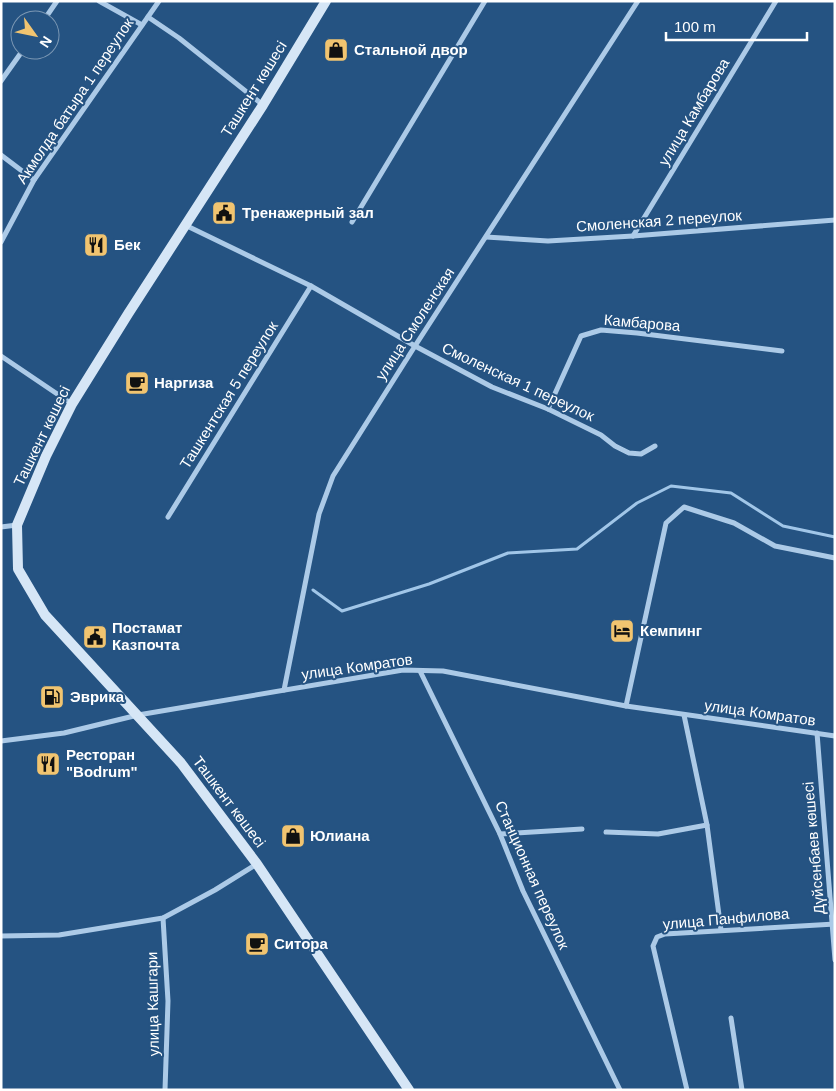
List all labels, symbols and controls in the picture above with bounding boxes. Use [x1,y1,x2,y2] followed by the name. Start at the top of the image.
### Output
[10,10,60,60] north arrow
[666,10,807,42] scale bar
[13,14,137,187] street label: Акмолда батыра 1 переулок
[674,18,716,35] text: 100 m
[36,33,55,51] text: N
[323,37,349,63] shop icon: Стальной двор
[217,38,290,140] street label: Ташкент көшесі
[354,41,468,58] place label: Стальной двор
[655,54,733,168] street label: улица Камбарова
[211,200,237,226] public building icon: Тренажерный зал
[242,204,374,221] place label: Тренажерный зал
[576,206,743,235] street label: Смоленская 2 переулок
[83,232,109,258] restaurant icon: Бек
[114,236,141,253] place label: Бек
[372,264,457,383] street label: улица Смоленская
[603,311,682,334] street label: Камбарова
[176,318,281,472] street label: Ташкентская 5 переулок
[439,339,597,425] street label: Смоленская 1 переулок
[124,370,150,396] cafe icon: Наргиза
[154,374,214,391] place label: Наргиза
[10,383,73,489] street label: Ташкент көшесі
[609,618,635,644] hotel icon: Кемпинг
[112,619,182,653] place label: Постамат Казпочта
[640,622,702,639] place label: Кемпинг
[82,624,108,650] public building icon: Постамат Казпочта
[300,650,414,683] street label: улица Комратов
[39,684,65,710] fuel station icon: Эврика
[70,688,125,705] place label: Эврика
[703,696,817,729] street label: улица Комратов
[66,746,138,780] place label: Ресторан "Bodrum"
[35,751,61,777] restaurant icon: Ресторан "Bodrum"
[190,753,269,850] street label: Ташкент көшесі
[799,781,828,915] street label: Дүйсенбаев көшесі
[492,798,573,952] street label: Станционная переулок
[280,823,306,849] shop icon: Юлиана
[310,827,370,844] place label: Юлиана
[662,904,791,933] street label: улица Панфилова
[244,931,270,957] cafe icon: Ситора
[274,935,329,952] place label: Ситора
[143,952,162,1057] street label: улица Кашгари

